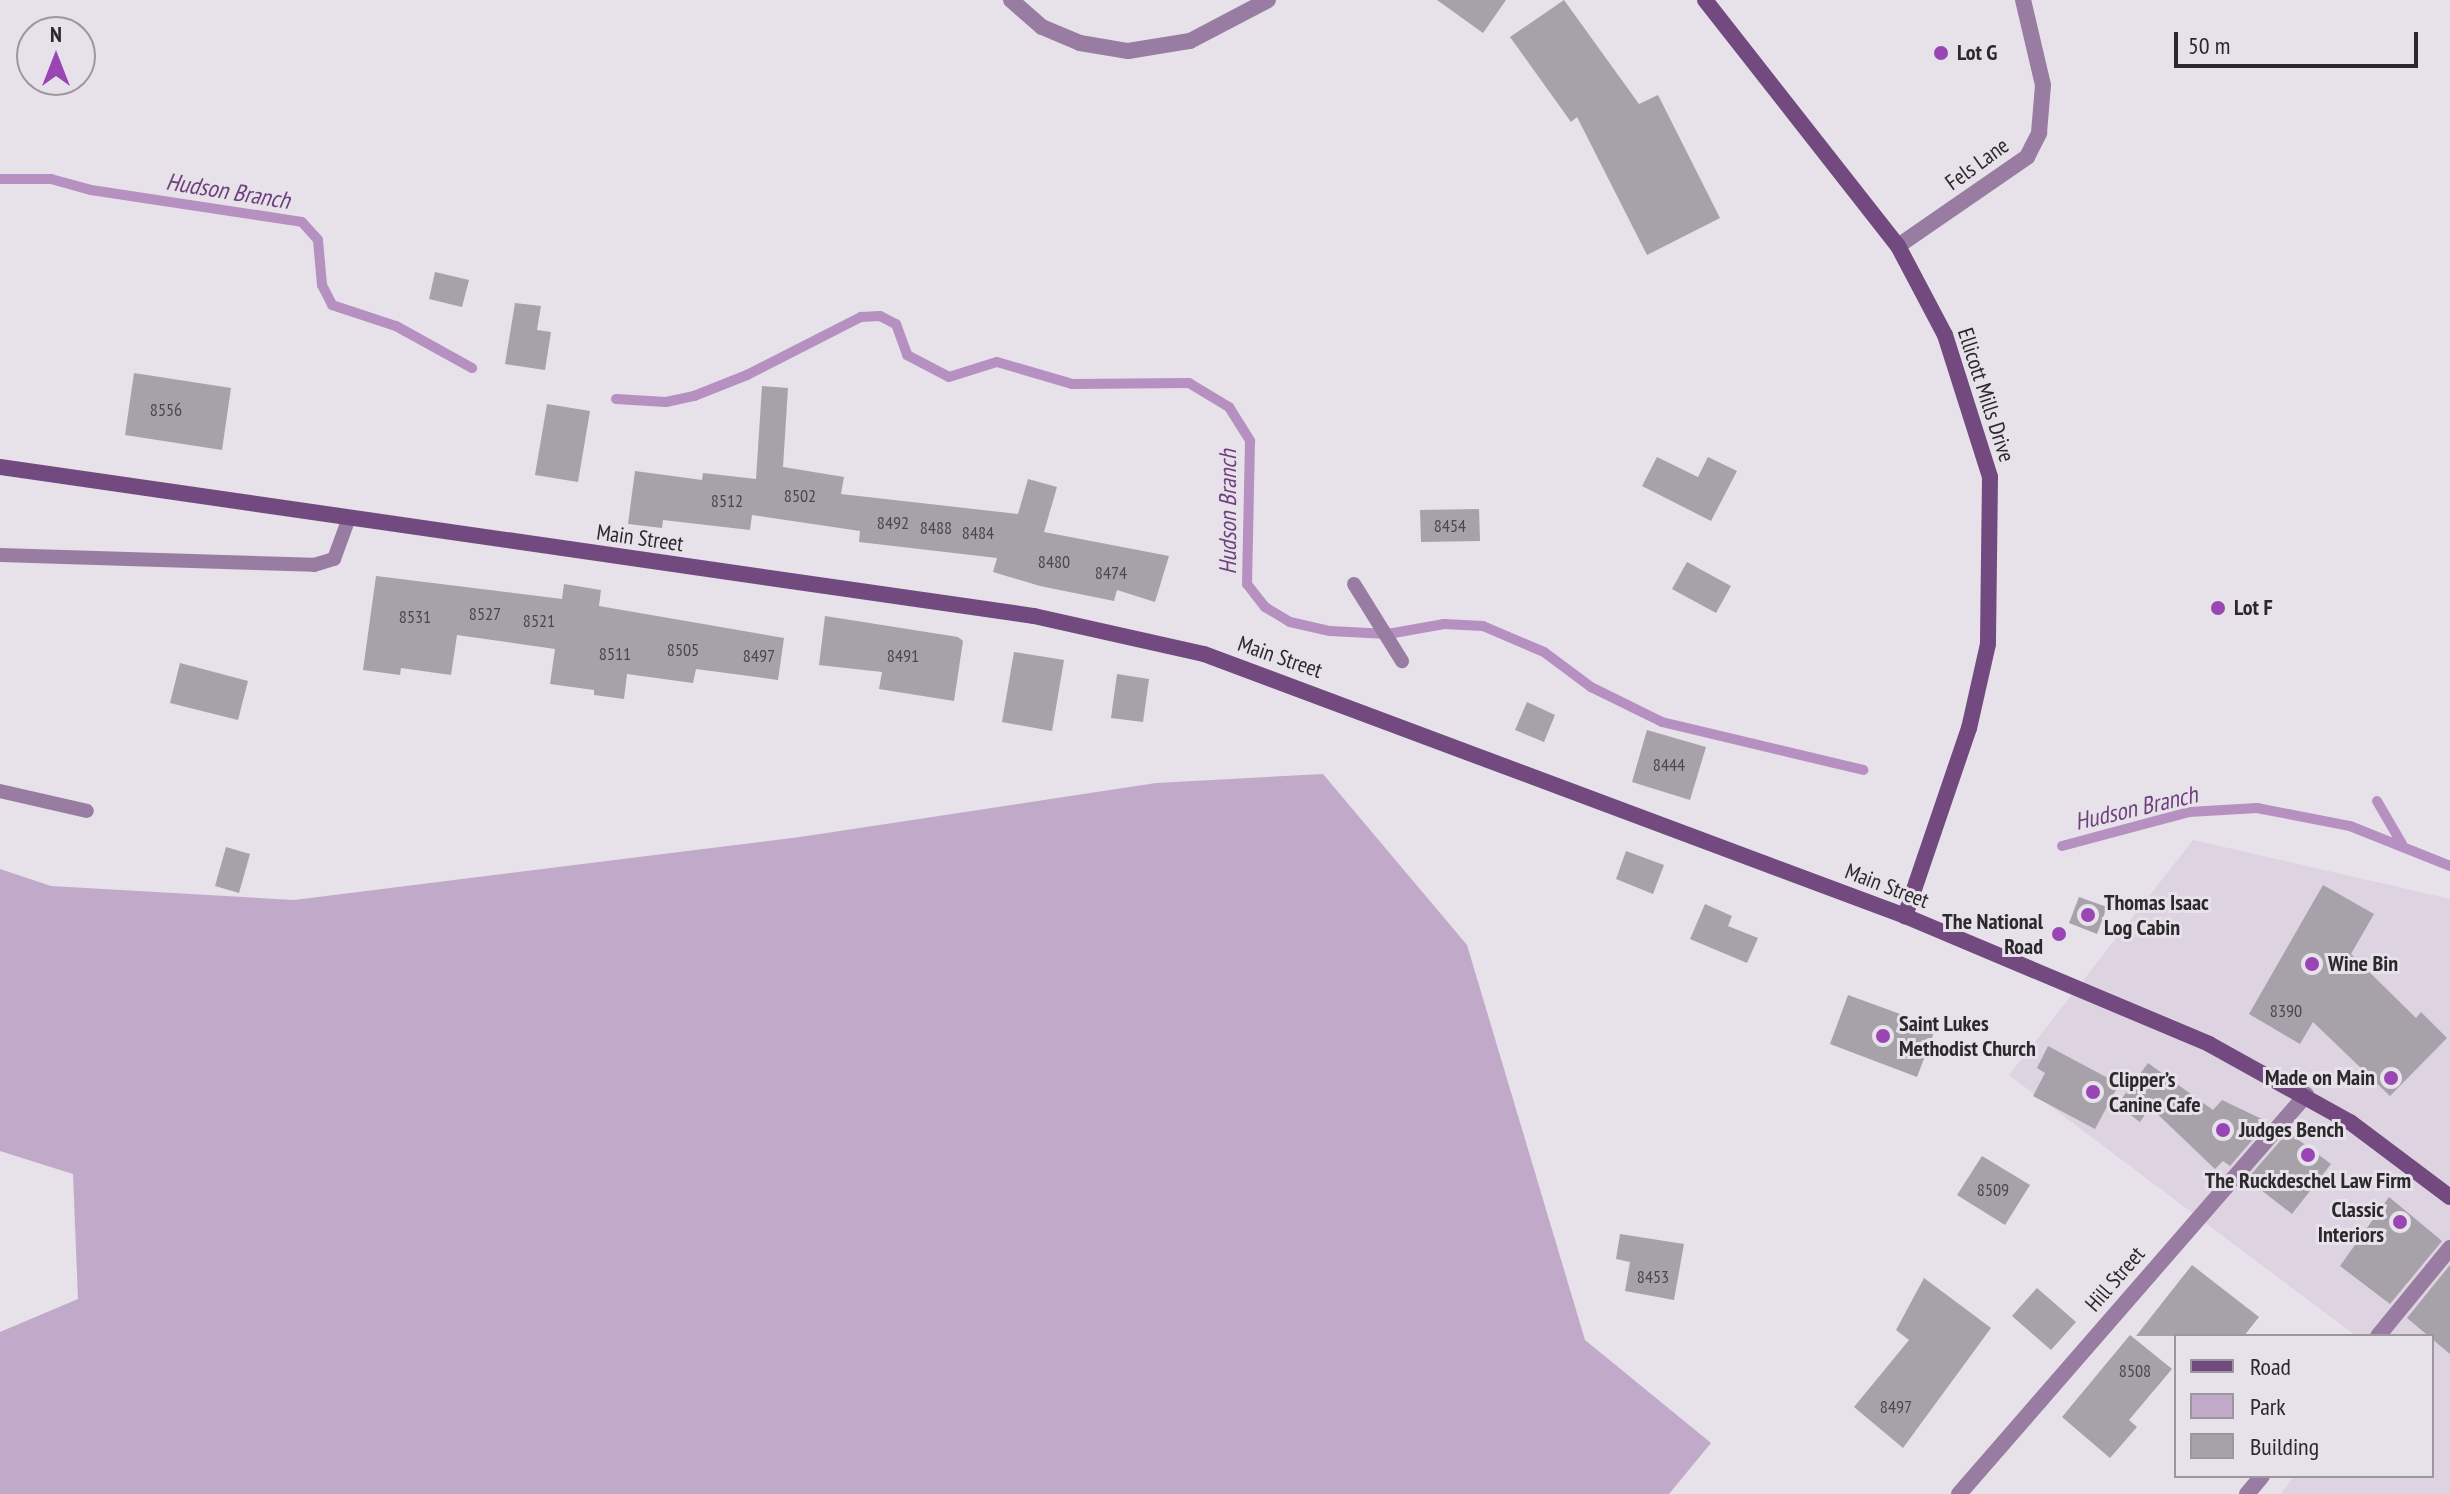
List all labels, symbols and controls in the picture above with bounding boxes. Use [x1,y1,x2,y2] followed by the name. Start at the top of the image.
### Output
[16,16,96,96] north arrow
[2178,16,2422,66] scale bar
[50,20,62,48] text: N
[2188,30,2230,61] text: 50 m
[1957,40,1998,66] place label: Lot G
[1932,44,1950,62] marker: Lot G
[1940,132,2014,196] street label: Fels Lane
[164,167,292,215] water label: Hudson Branch
[1952,325,2020,465] street label: Ellicott Mills Drive
[150,399,182,421] house number: 8556
[1214,450,1242,574] water label: Hudson Branch
[784,485,816,507] house number: 8502
[711,490,743,512] house number: 8512
[877,512,909,534] house number: 8492
[1434,515,1466,537] house number: 8454
[920,517,952,539] house number: 8488
[595,519,685,557] street label: Main Street
[962,522,994,544] house number: 8484
[1038,551,1070,573] house number: 8480
[1095,562,1127,584] house number: 8474
[2234,595,2273,621] place label: Lot F
[2209,599,2227,617] marker: Lot F
[469,603,501,625] house number: 8527
[399,606,431,628] house number: 8531
[523,610,555,632] house number: 8521
[1234,630,1326,684] street label: Main Street
[667,639,699,661] house number: 8505
[599,643,631,665] house number: 8511
[743,645,775,667] house number: 8497
[887,645,919,667] house number: 8491
[1653,754,1685,776] house number: 8444
[2072,780,2200,836] water label: Hudson Branch
[1841,858,1933,914] street label: Main Street
[2104,889,2209,940] place label: Thomas Isaac Log Cabin
[2079,906,2097,924] marker: Thomas Isaac Log Cabin
[1942,908,2043,960] place label: The National Road
[2050,925,2068,943] marker: The National Road
[2328,951,2398,977] place label: Wine Bin
[2303,955,2321,973] marker: Wine Bin
[2270,1000,2302,1022] house number: 8390
[1899,1010,2036,1062] place label: Saint Lukes Methodist Church
[1874,1027,1892,1045] marker: Saint Lukes Methodist Church
[2265,1065,2375,1091] place label: Made on Main
[2109,1066,2201,1118] place label: Clipper’s Canine Cafe
[2382,1069,2400,1087] marker: Made on Main
[2084,1083,2102,1101] marker: Clipper’s Canine Cafe
[2239,1117,2344,1143] place label: Judges Bench
[2214,1121,2232,1139] marker: Judges Bench
[2299,1146,2317,1164] marker: The Ruckdeschel Law Firm
[2205,1168,2411,1194] place label: The Ruckdeschel Law Firm
[1977,1179,2009,1201] house number: 8509
[2318,1196,2384,1248] place label: Classic Interiors
[2391,1213,2409,1231] marker: Classic Interiors
[2080,1241,2150,1317] street label: Hill Street
[1637,1266,1669,1288] house number: 8453
[2174,1334,2434,1478] legend
[2250,1351,2291,1382] text: Road
[2119,1360,2151,1382] house number: 8508
[2250,1391,2286,1422] text: Park
[1880,1396,1912,1418] house number: 8497
[2250,1431,2319,1462] text: Building

